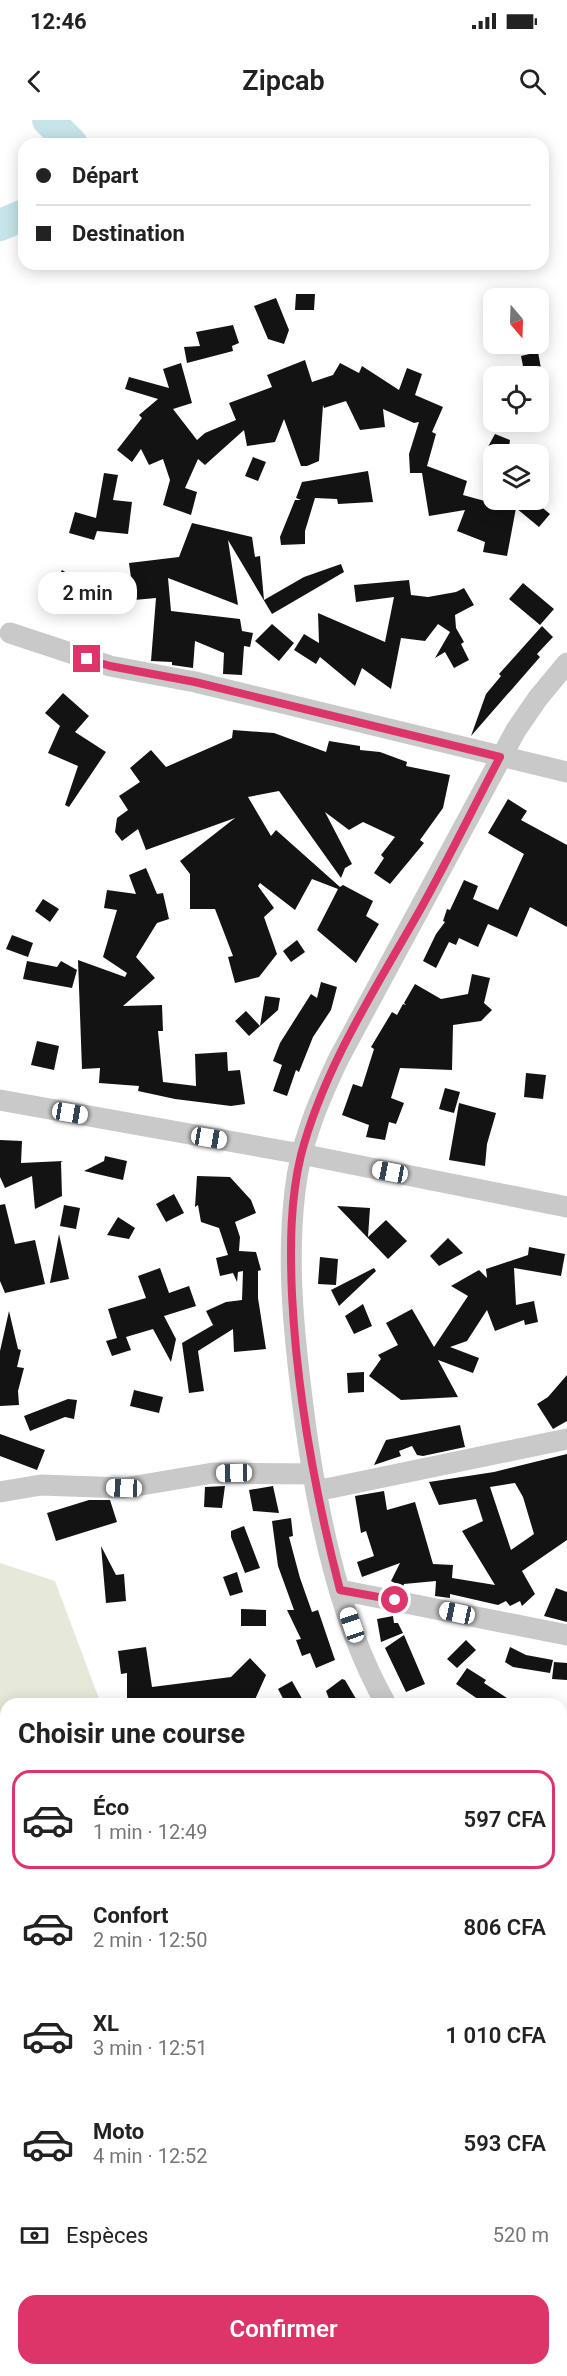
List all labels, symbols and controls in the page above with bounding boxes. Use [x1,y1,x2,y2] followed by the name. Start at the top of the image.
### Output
[30,9,87,34] text: 12:46
[18,65,51,98] icon: back
[242,65,325,97] text: Zipcab
[516,65,549,98] icon: search
[72,163,138,188] text: Départ
[72,221,185,246] text: Destination
[483,288,549,354] north arrow
[483,288,549,510] map controls
[483,366,549,432] button: locate
[483,444,549,510] button: layers
[38,572,136,614] callout: 2 min
[62,581,113,605] text: 2 min
[73,645,100,672] route end
[51,1101,89,1125] car
[190,1126,228,1150] car
[371,1160,409,1184] car
[216,1464,252,1482] car
[106,1478,142,1498] car
[381,1586,408,1613] route start
[438,1600,476,1626] car
[338,1605,366,1645] car
[18,1718,245,1750] text: Choisir une course
[21,1793,75,1847] icon: car
[93,1795,129,1820] text: Éco
[464,1807,546,1832] text: 597 CFA
[93,1820,208,1844] text: 1 min · 12:49
[21,1901,75,1955] icon: car
[93,1903,168,1928] text: Confort
[464,1915,546,1940] text: 806 CFA
[93,1928,208,1952] text: 2 min · 12:50
[21,2009,75,2063] icon: car
[93,2011,119,2036] text: XL
[446,2023,546,2048] text: 1 010 CFA
[93,2036,208,2060] text: 3 min · 12:51
[21,2117,75,2171] icon: car
[93,2119,144,2144] text: Moto
[464,2131,546,2156] text: 593 CFA
[93,2144,208,2168] text: 4 min · 12:52
[18,2219,51,2252] icon: cash
[66,2223,148,2248] text: Espèces
[493,2223,549,2247] text: 520 m
[18,2295,549,2364] button: Confirmer

